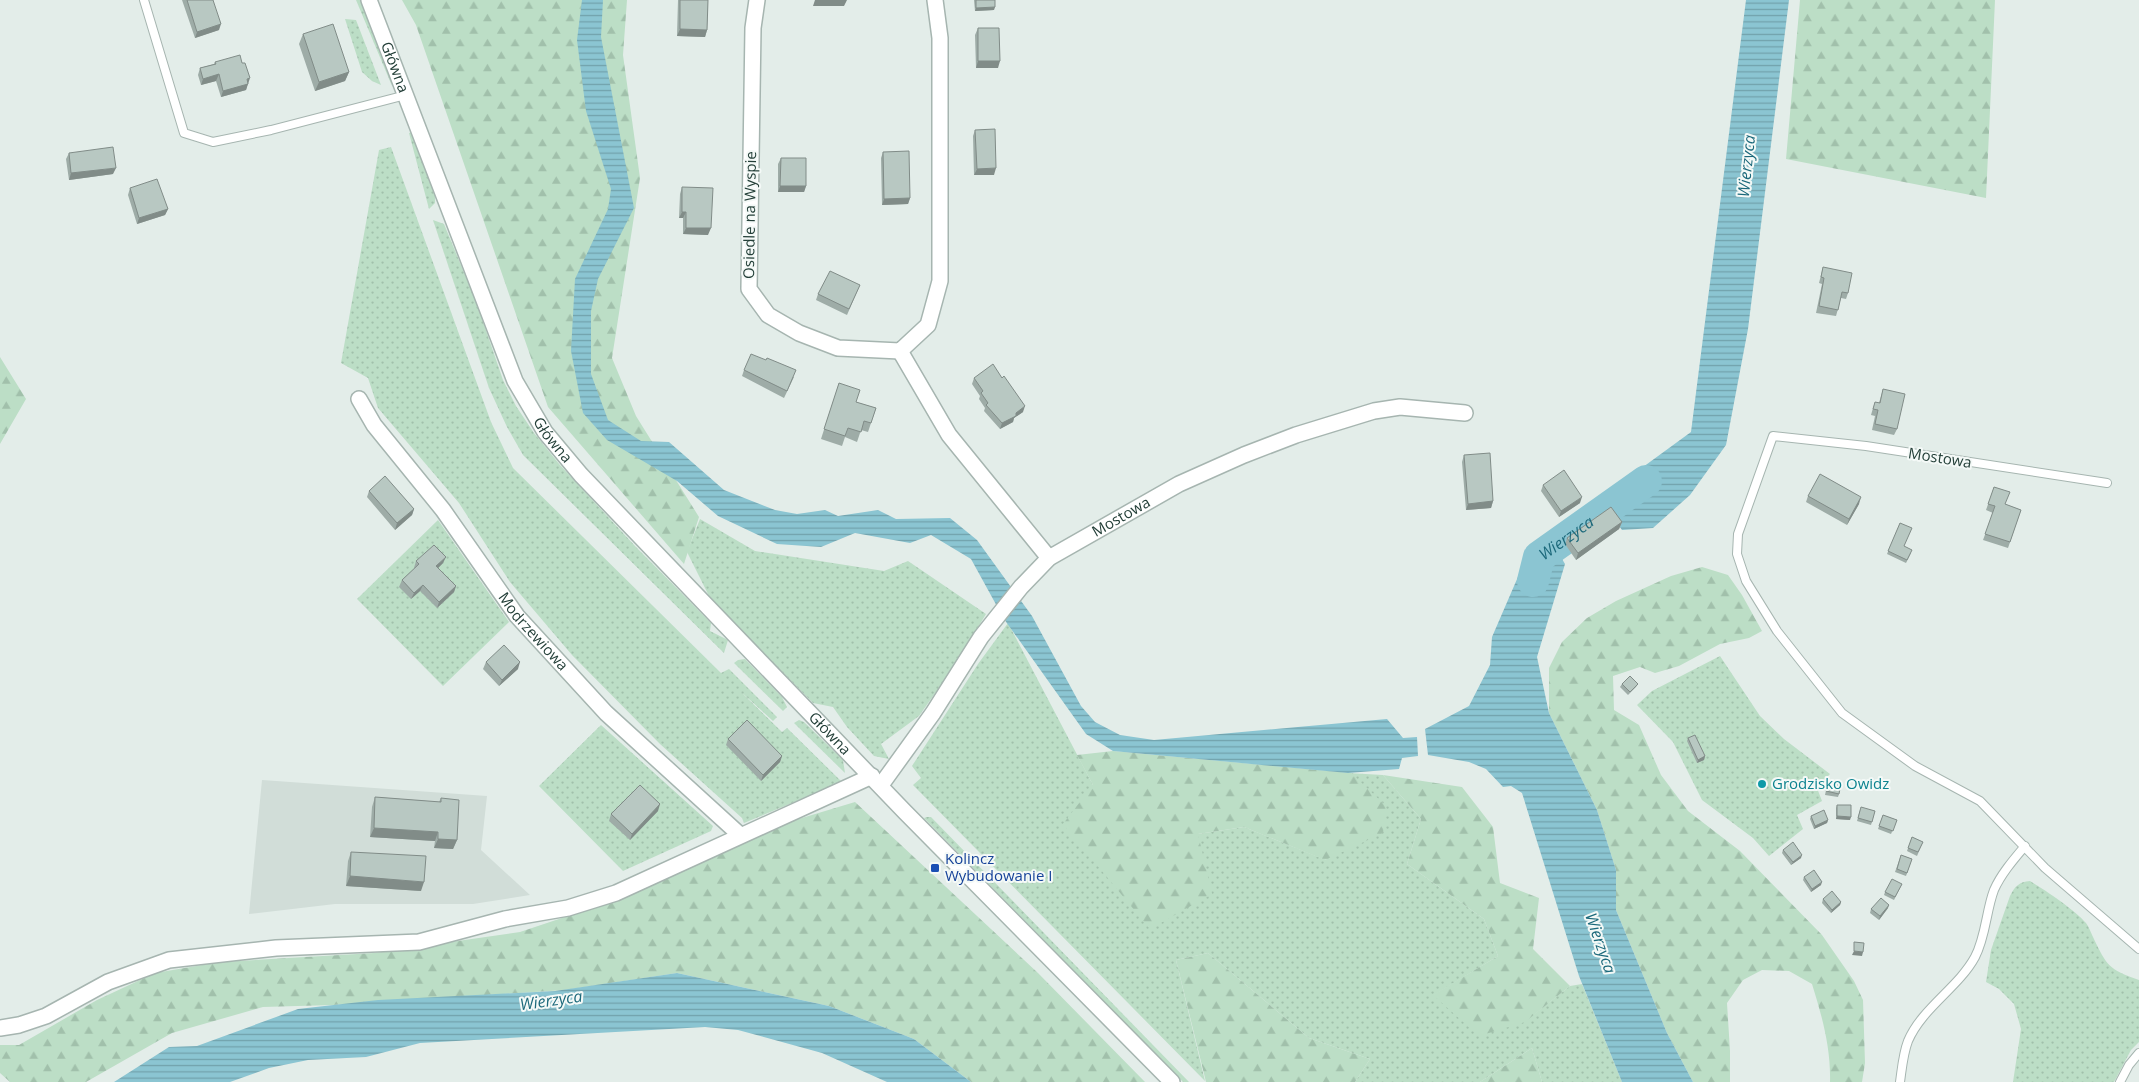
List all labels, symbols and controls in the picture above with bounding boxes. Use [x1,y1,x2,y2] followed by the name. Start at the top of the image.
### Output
[377,39,415,95] street label: Główna
[1732,134,1760,198] water label: Wierzyca
[738,151,760,279] street label: Osiedle na Wyspie
[529,413,577,466] street label: Główna
[1907,442,1973,472] street label: Mostowa
[1088,492,1153,541] street label: Mostowa
[1534,511,1598,565] water label: Wierzyca
[494,588,573,674] street label: Modrzewiowa
[805,707,856,759] street label: Główna
[1772,773,1889,793] place label: Grodzisko Owidz
[1756,778,1768,790] marker: Grodzisko Owidz
[945,848,1052,885] place label: Kolincz Wybudowanie I
[929,862,941,874] marker: Kolincz Wybudowanie I
[1580,910,1622,976] water label: Wierzyca
[518,985,584,1015] water label: Wierzyca

